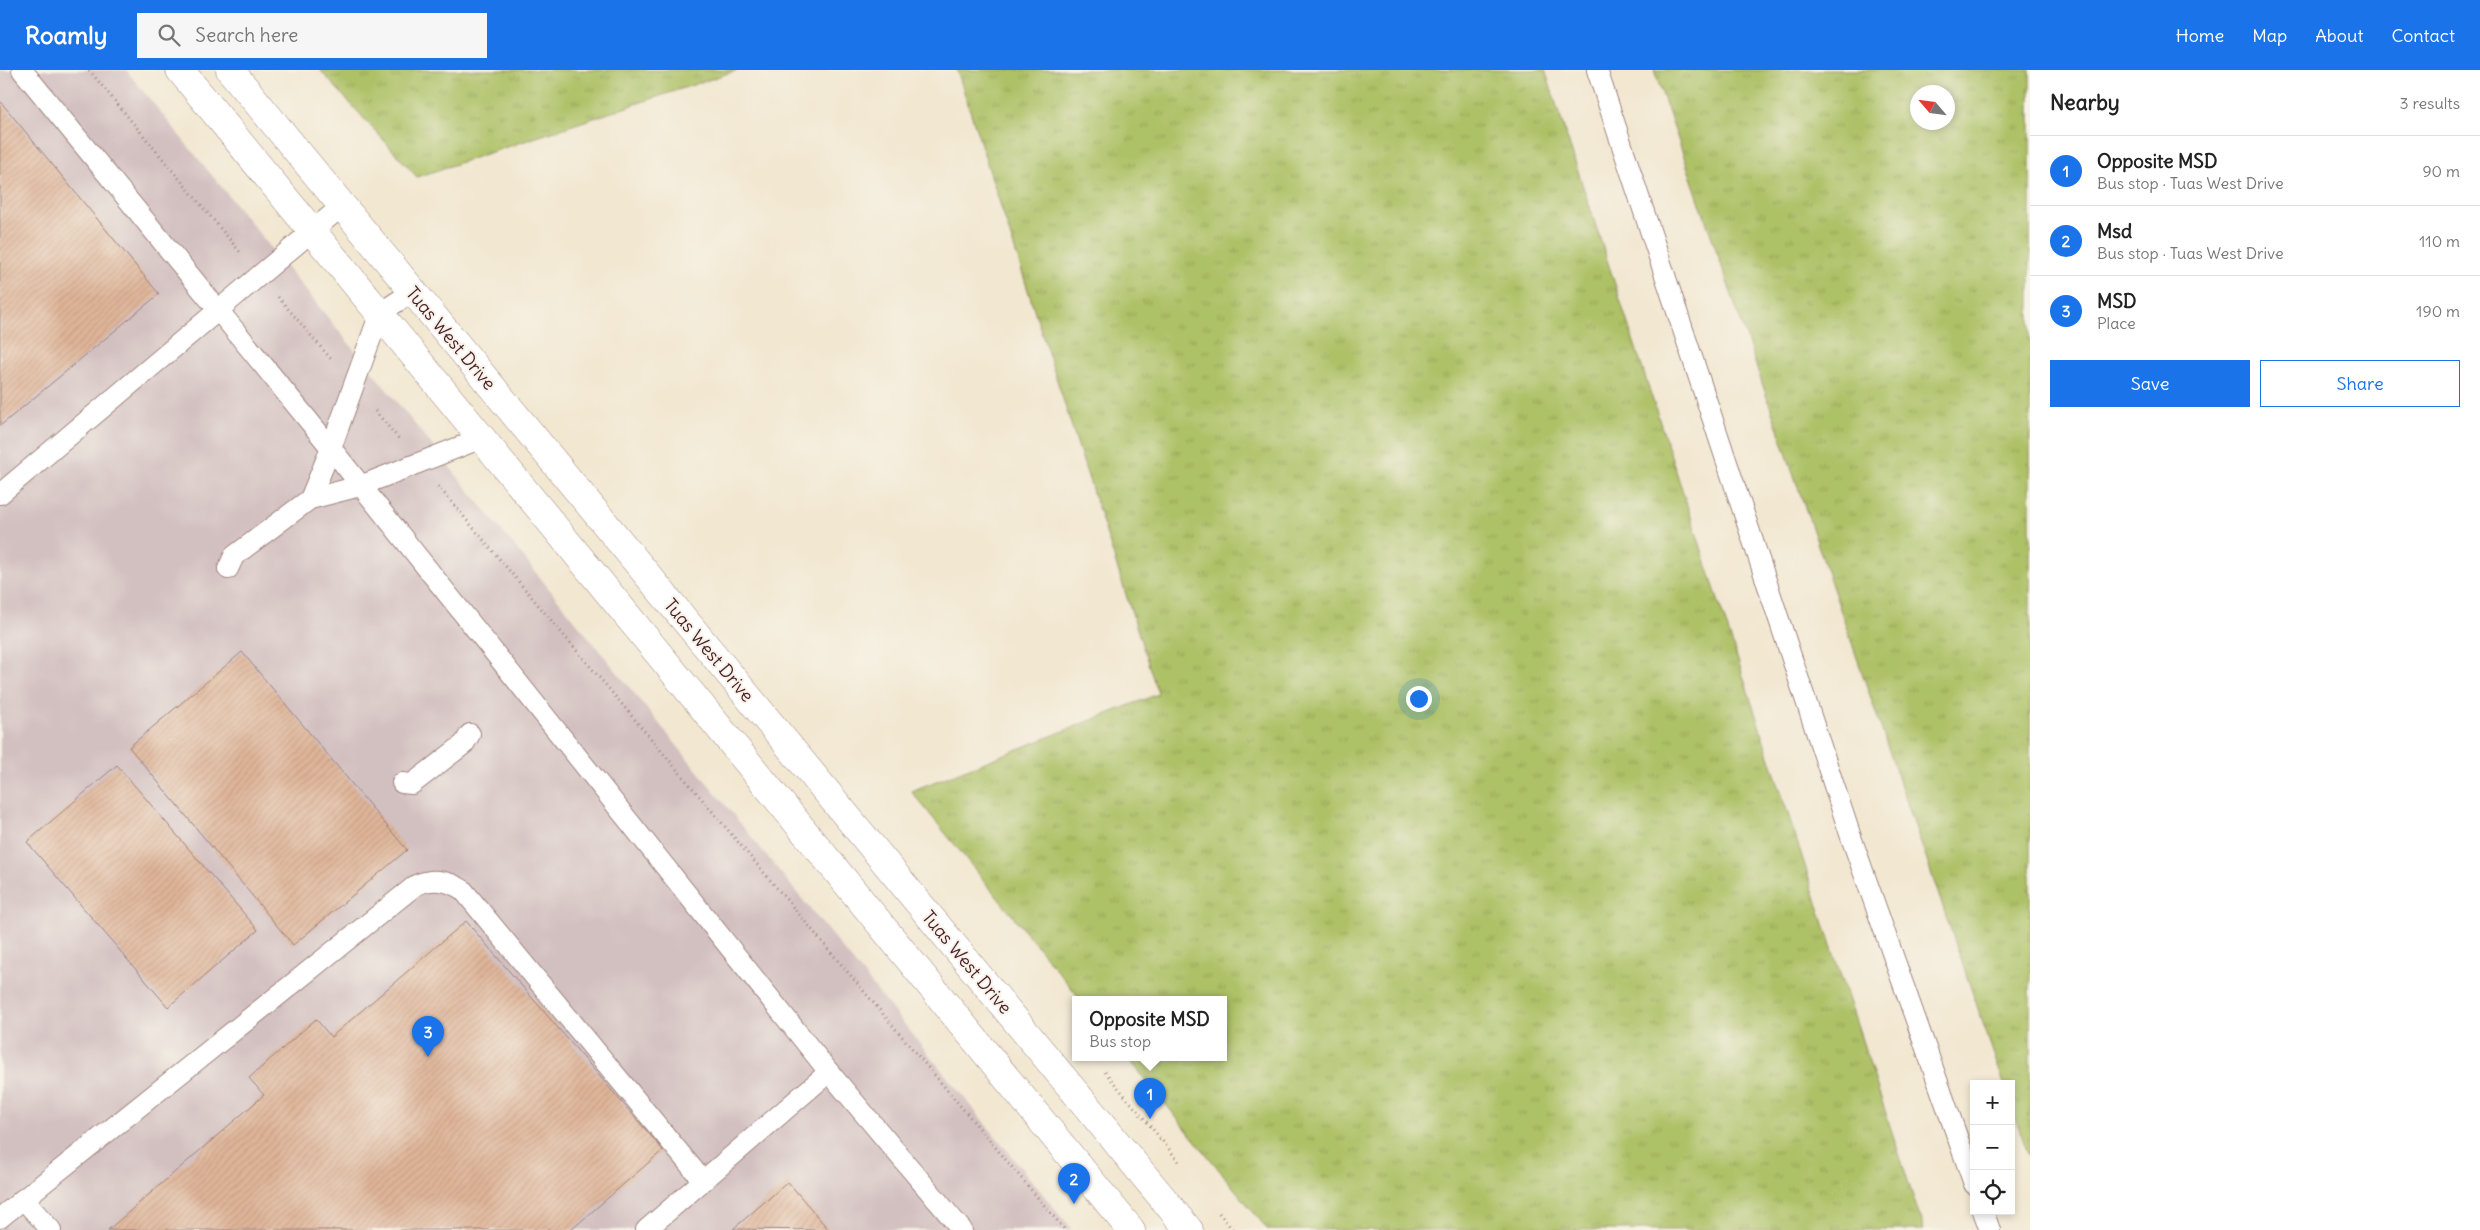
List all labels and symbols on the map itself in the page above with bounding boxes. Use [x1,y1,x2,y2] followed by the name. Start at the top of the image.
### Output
[1910,85,1955,130] north arrow
[401,282,501,394] street label: Tuas West Drive
[659,594,759,706] street label: Tuas West Drive
[1406,686,1432,712] your location
[917,906,1017,1018] street label: Tuas West Drive
[412,1016,444,1057] pin: 3
[1134,1078,1166,1119] pin: 1
[1058,1163,1090,1204] pin: 2

